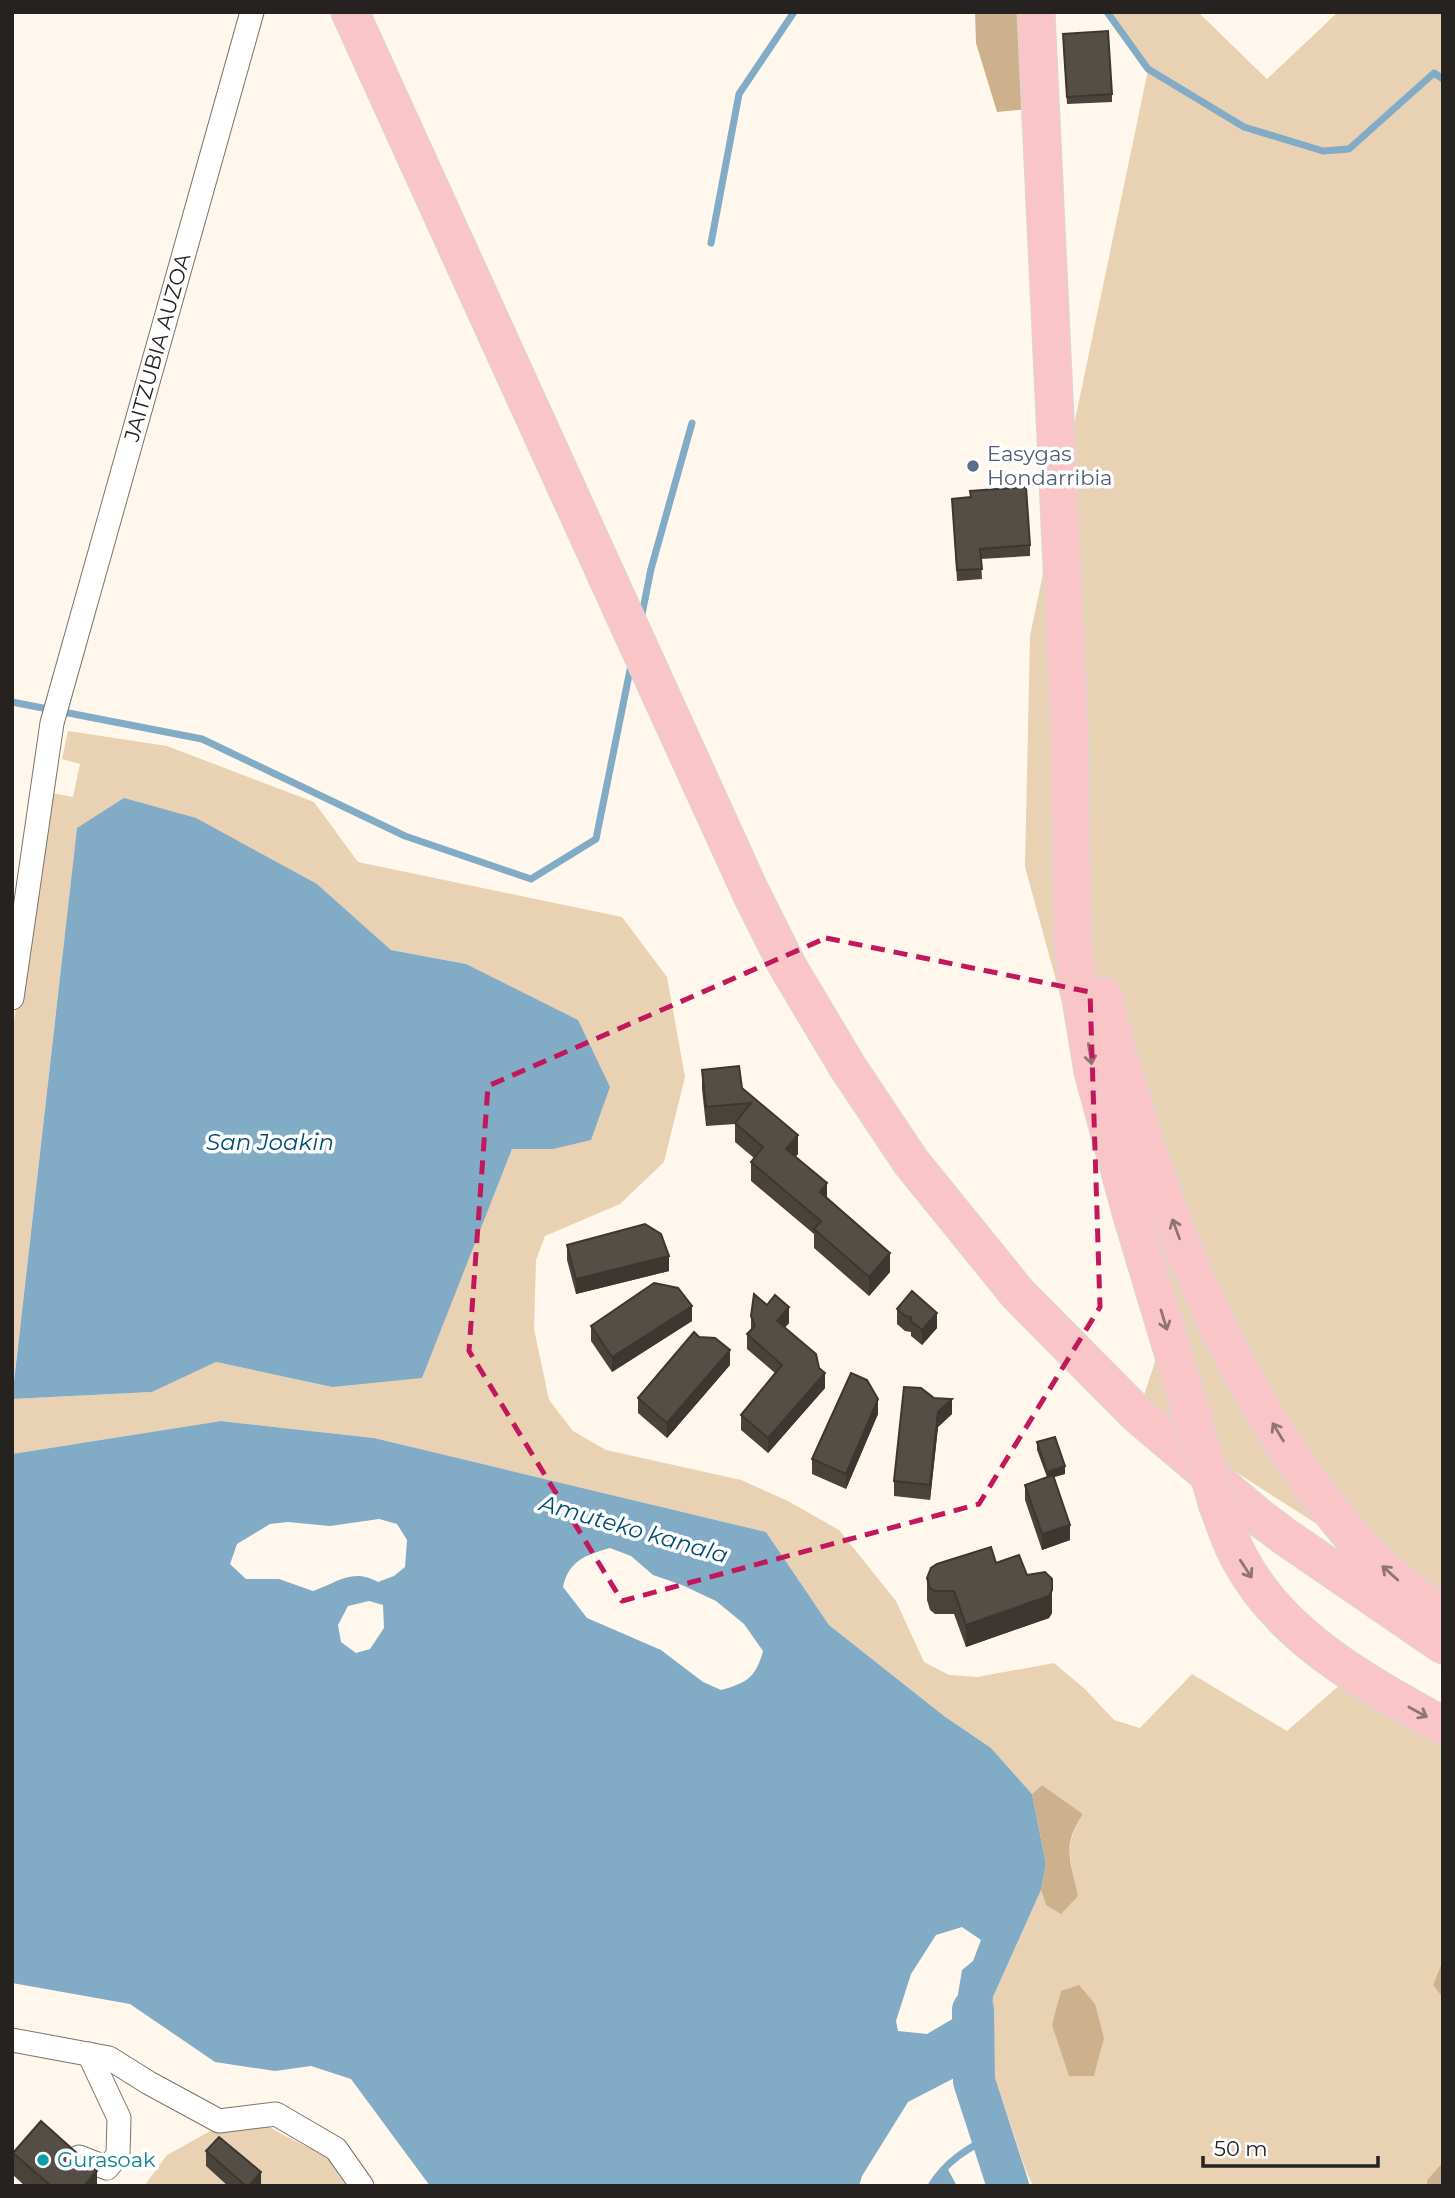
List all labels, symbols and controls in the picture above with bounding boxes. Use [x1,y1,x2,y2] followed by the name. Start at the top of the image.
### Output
[119,250,196,445] street label: JAITZUBIA AUZOA
[987,441,1113,490] place label: Easygas Hondarribia
[965,458,981,474] marker: Easygas Hondarribia
[1084,1042,1097,1065] one-way arrow
[206,1128,334,1156] water label: San Joakin
[1169,1219,1181,1241] one-way arrow
[1158,1309,1171,1331] one-way arrow
[1271,1423,1285,1443] one-way arrow
[535,1488,731,1569] water label: Amuteko kanala
[1239,1558,1253,1578] one-way arrow
[1381,1565,1399,1581] one-way arrow
[1408,1705,1428,1719] one-way arrow
[1203,2124,1378,2168] scale bar
[1214,2136,1268,2161] text: 50 m
[57,2147,156,2172] place label: Gurasoak
[35,2152,51,2168] marker: Gurasoak

